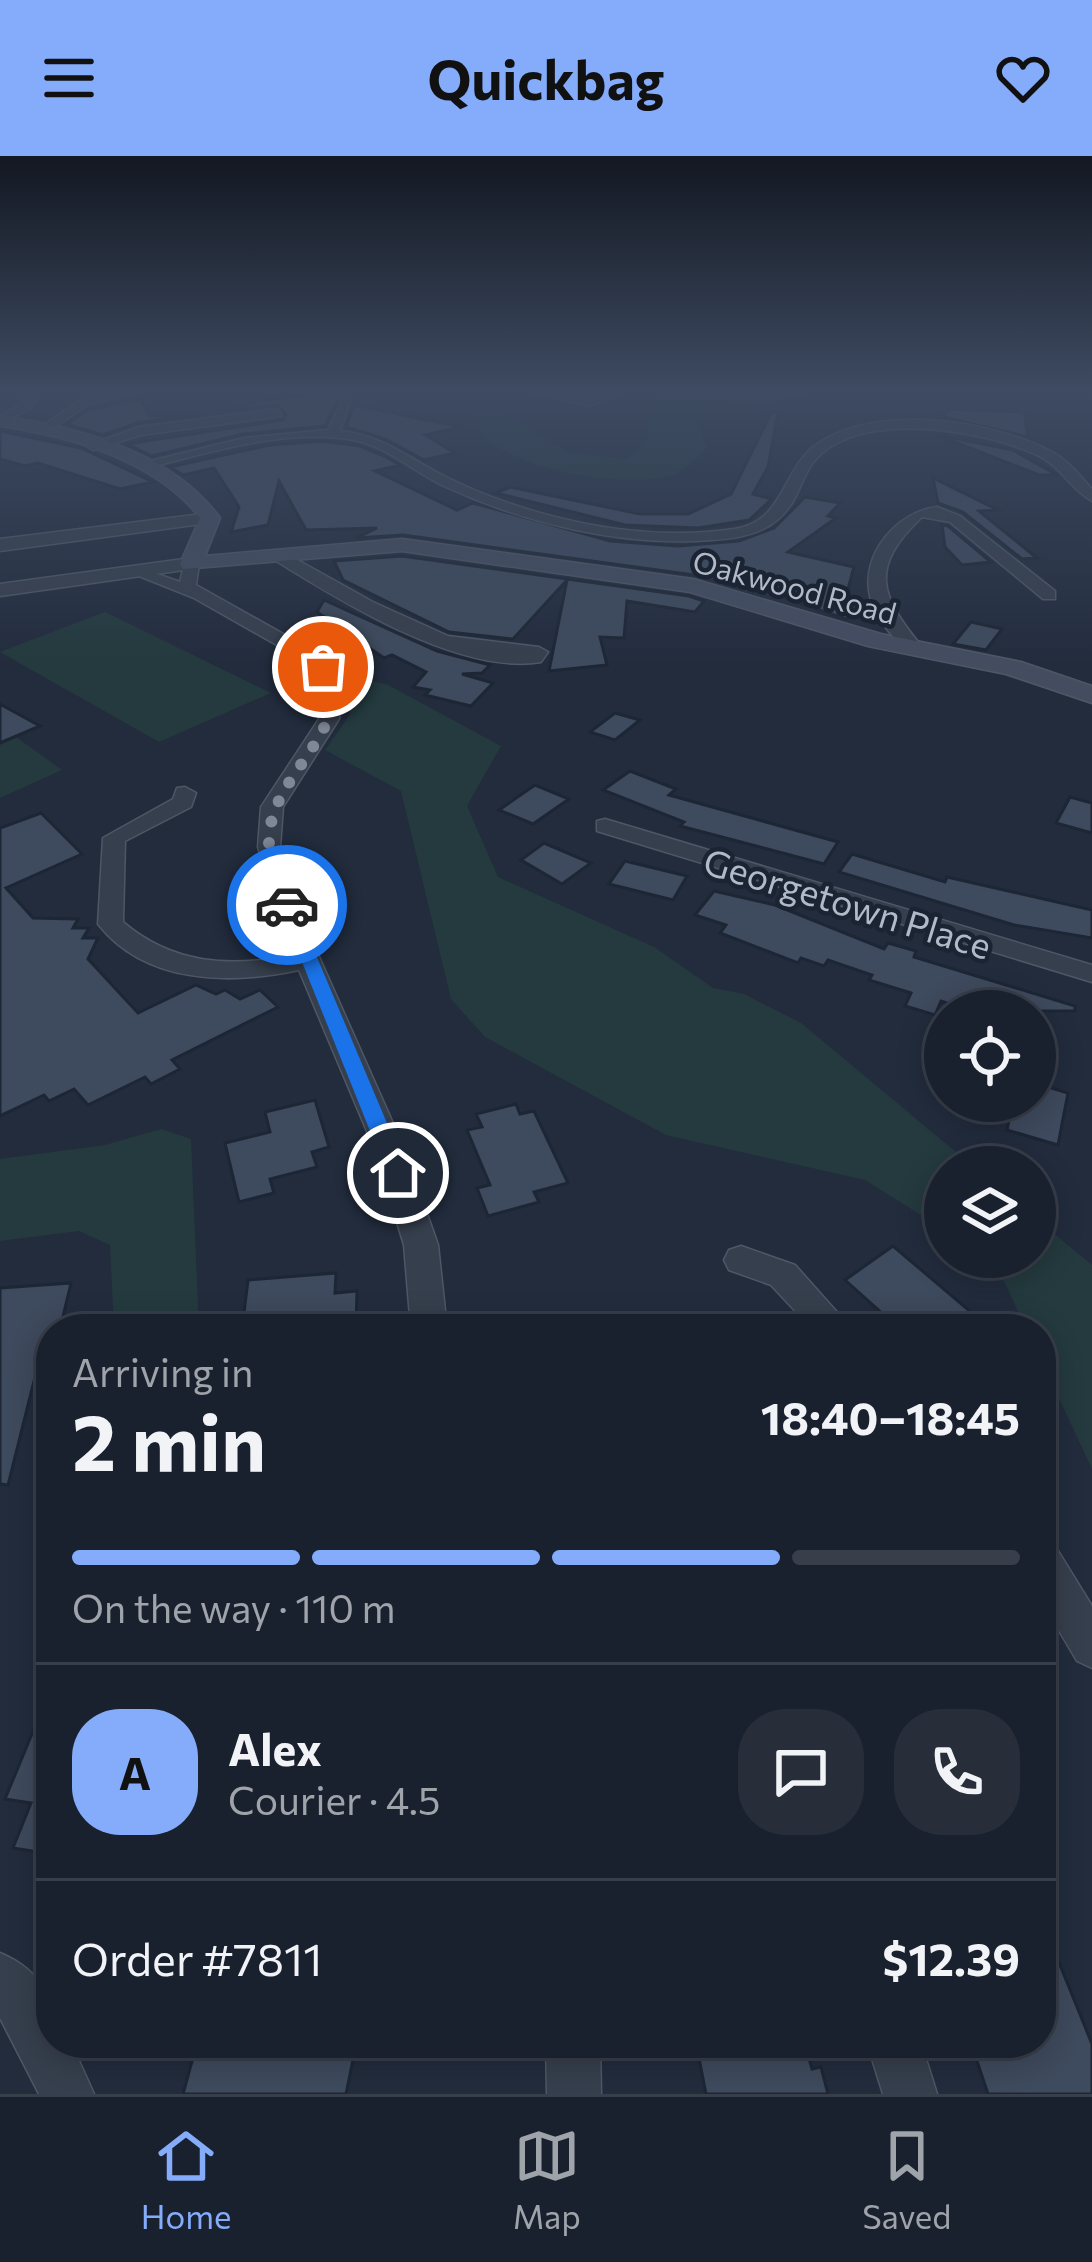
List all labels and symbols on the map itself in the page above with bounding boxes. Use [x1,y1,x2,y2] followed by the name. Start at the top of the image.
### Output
[689,541,901,631] street label: Oakwood Road
[272,616,374,718] pin
[699,837,997,967] street label: Georgetown Place
[227,845,347,965] courier
[347,1122,449,1224] pin

